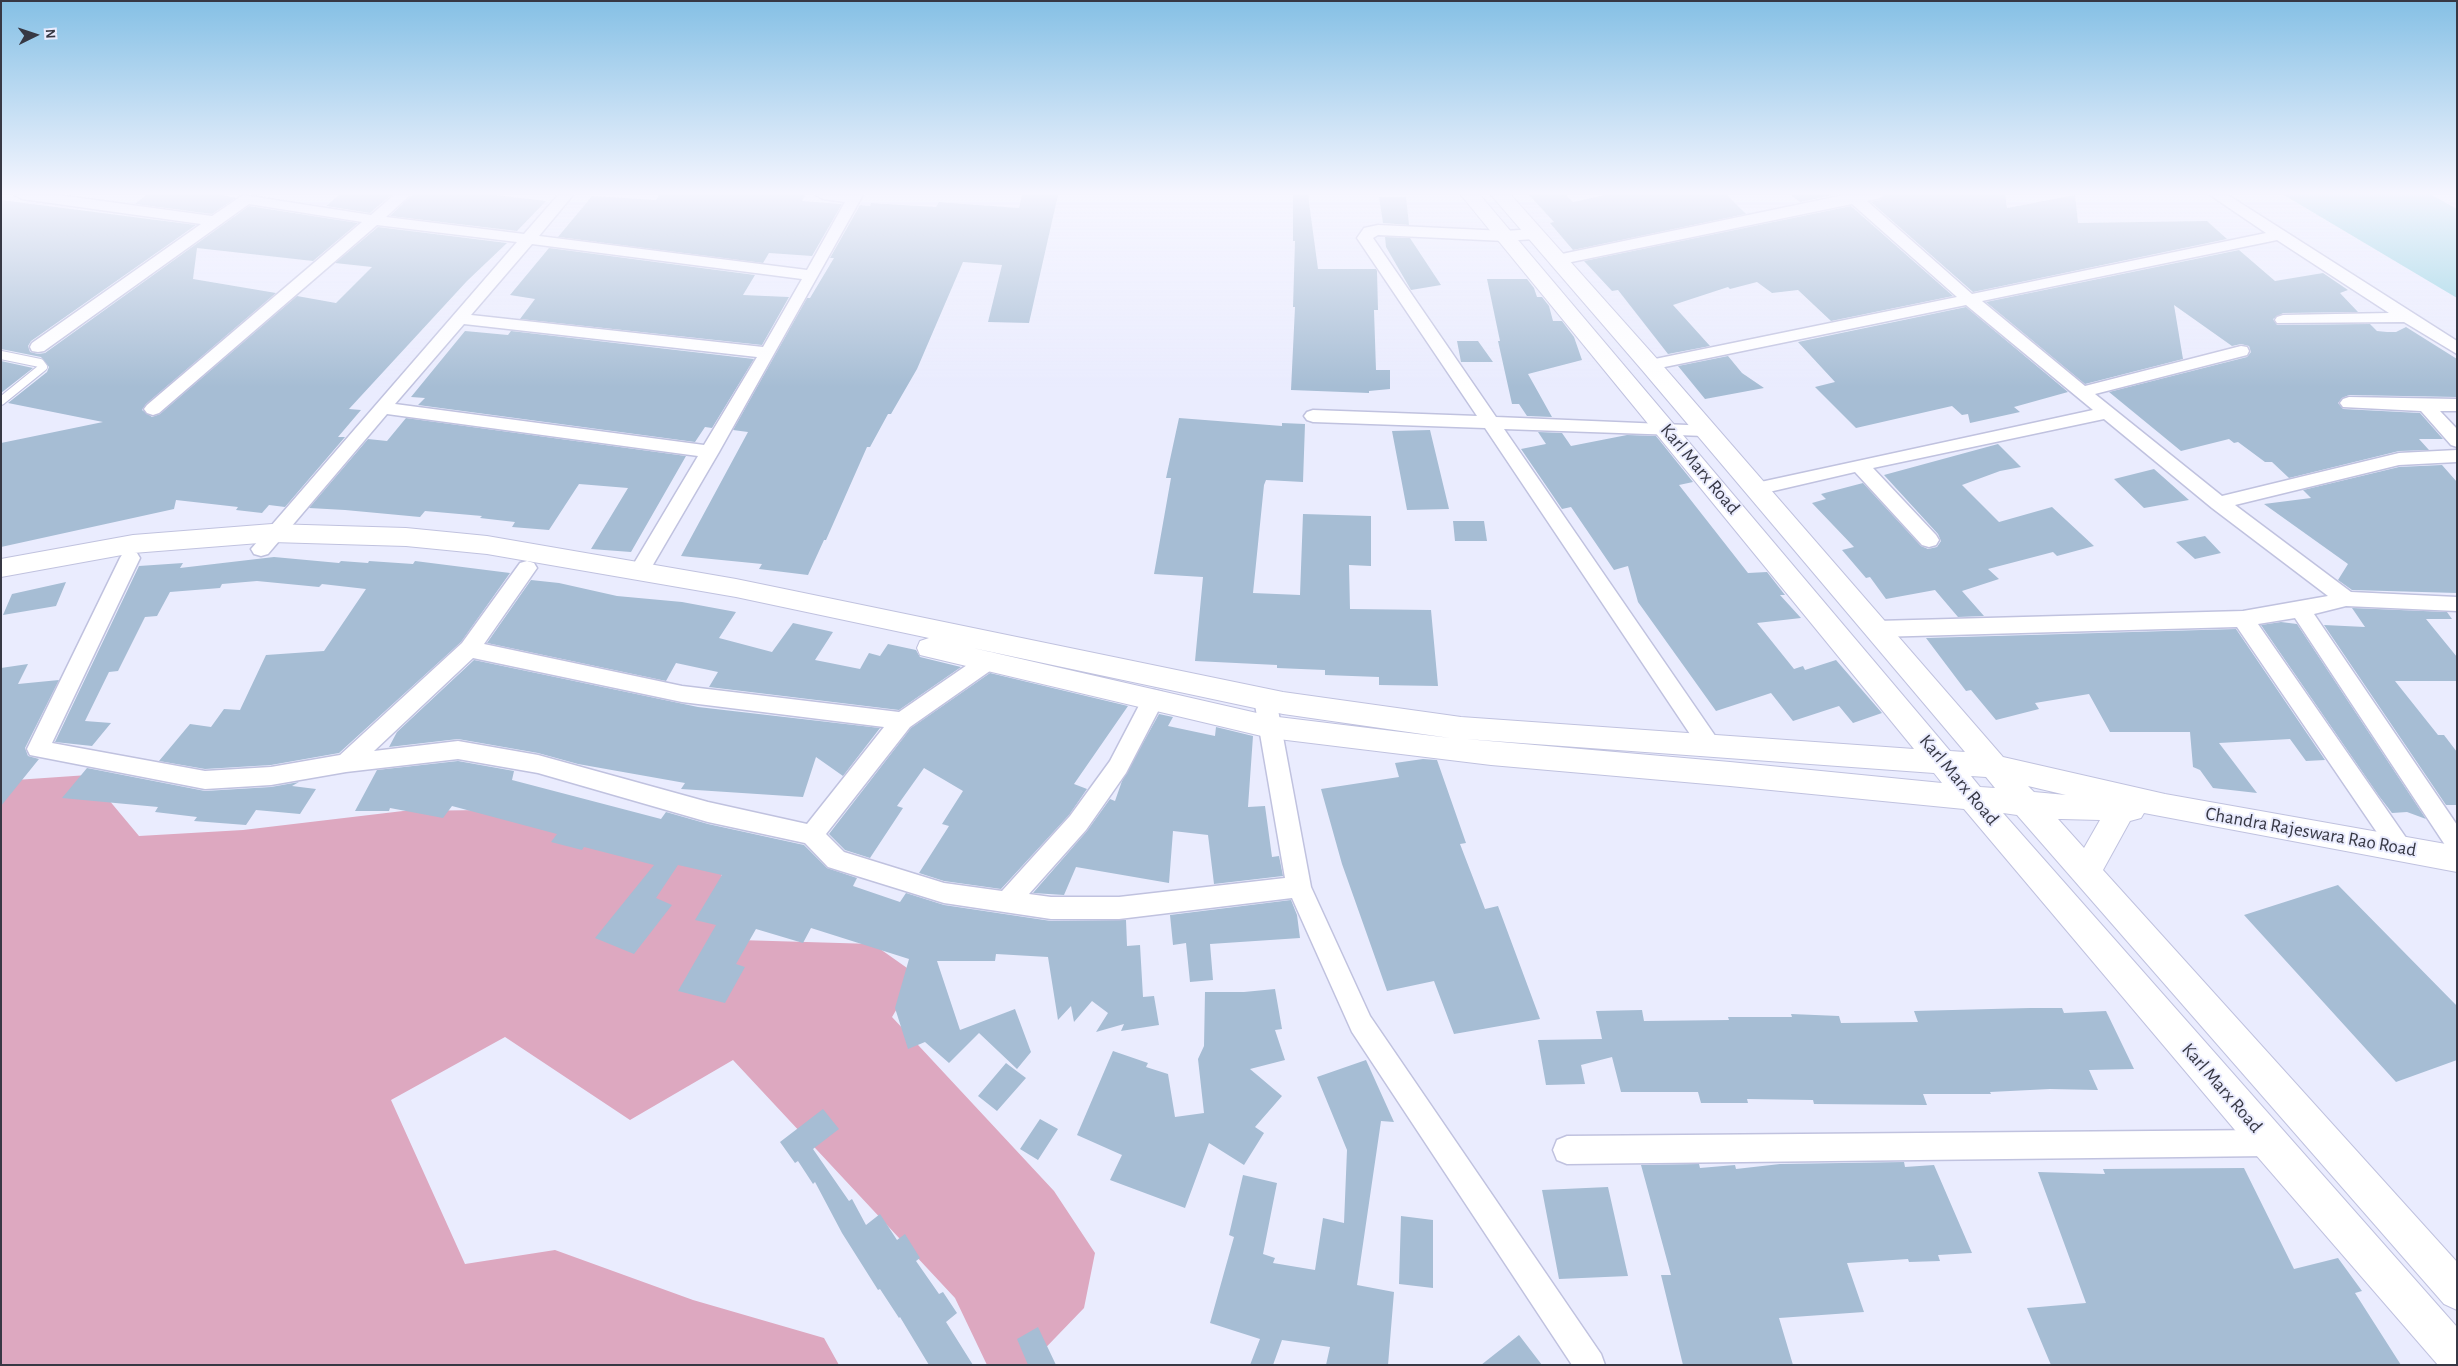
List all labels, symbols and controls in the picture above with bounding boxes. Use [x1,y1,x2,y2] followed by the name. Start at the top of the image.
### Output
[10,10,60,60] north arrow
[43,29,57,39] text: N
[1655,419,1745,519] street label: Karl Marx Road
[1914,730,2004,830] street label: Karl Marx Road
[2204,802,2418,862] street label: Chandra Rajeswara Rao Road
[2177,1038,2267,1138] street label: Karl Marx Road

